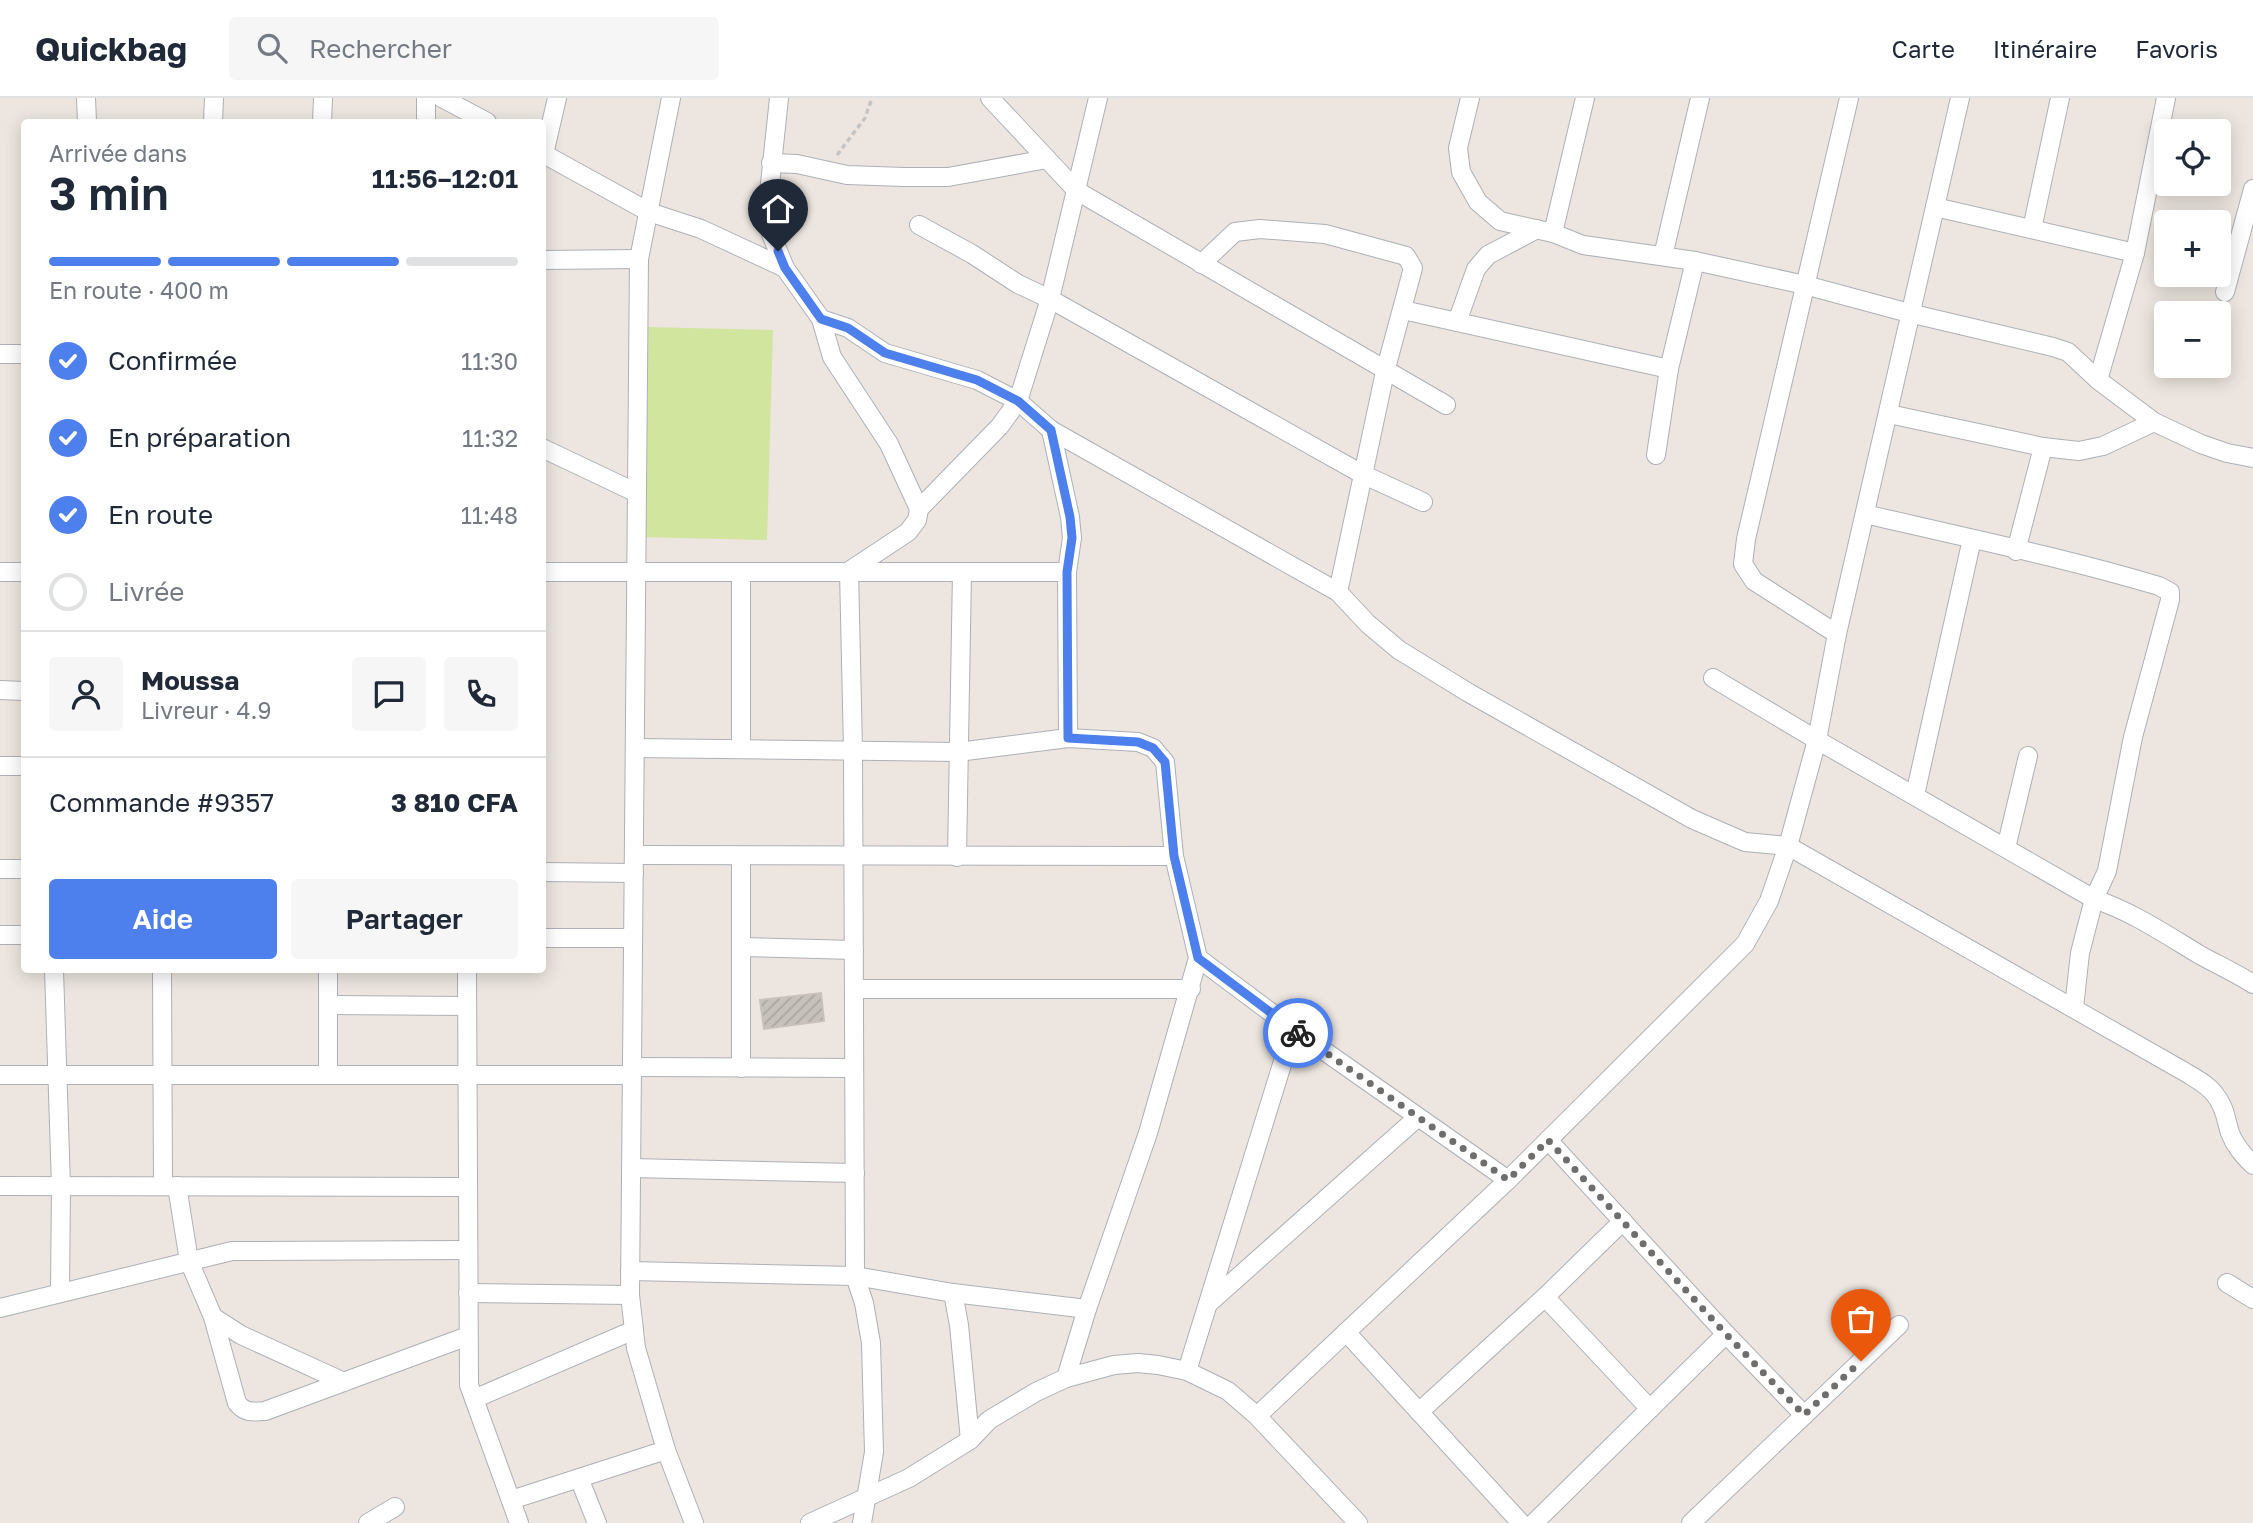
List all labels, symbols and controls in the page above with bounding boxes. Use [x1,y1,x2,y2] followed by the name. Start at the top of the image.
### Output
[229,17,719,80] search box
[35,29,187,68] text: Quickbag
[253,29,291,67] icon: search
[309,33,452,64] text: Rechercher
[1892,34,1955,63] text: Carte
[1993,34,2097,63] text: Itinéraire
[2135,34,2218,63] text: Favoris
[2154,119,2231,378] map controls
[2154,119,2231,196] button: locate
[49,139,187,167] text: Arrivée dans
[372,163,518,194] text: 11:56–12:01
[49,165,169,220] text: 3 min
[748,179,808,251] pin
[759,190,797,228] icon: home
[2154,210,2231,287] button: +
[49,276,229,304] text: En route · 400 m
[2154,301,2231,378] button: −
[49,342,87,380] icon: check
[108,345,237,376] text: Confirmée
[461,347,518,375] text: 11:30
[49,419,87,457] icon: check
[108,422,291,453] text: En préparation
[462,424,518,452] text: 11:32
[49,496,87,534] icon: check
[108,499,213,530] text: En route
[461,501,518,529] text: 11:48
[108,576,184,607] text: Livrée
[49,657,123,731] button: person
[352,657,426,731] button: chat
[444,657,518,731] button: phone
[141,665,239,696] text: Moussa
[141,696,271,724] text: Livreur · 4.9
[49,787,274,818] text: Commande #9357
[391,787,518,818] text: 3 810 CFA
[49,879,277,959] button: Aide
[291,879,518,959] button: Partager
[1263,998,1333,1068] courier
[1279,1014,1317,1052] icon: bike
[1831,1289,1891,1361] pin
[1842,1300,1880,1338] icon: bag

